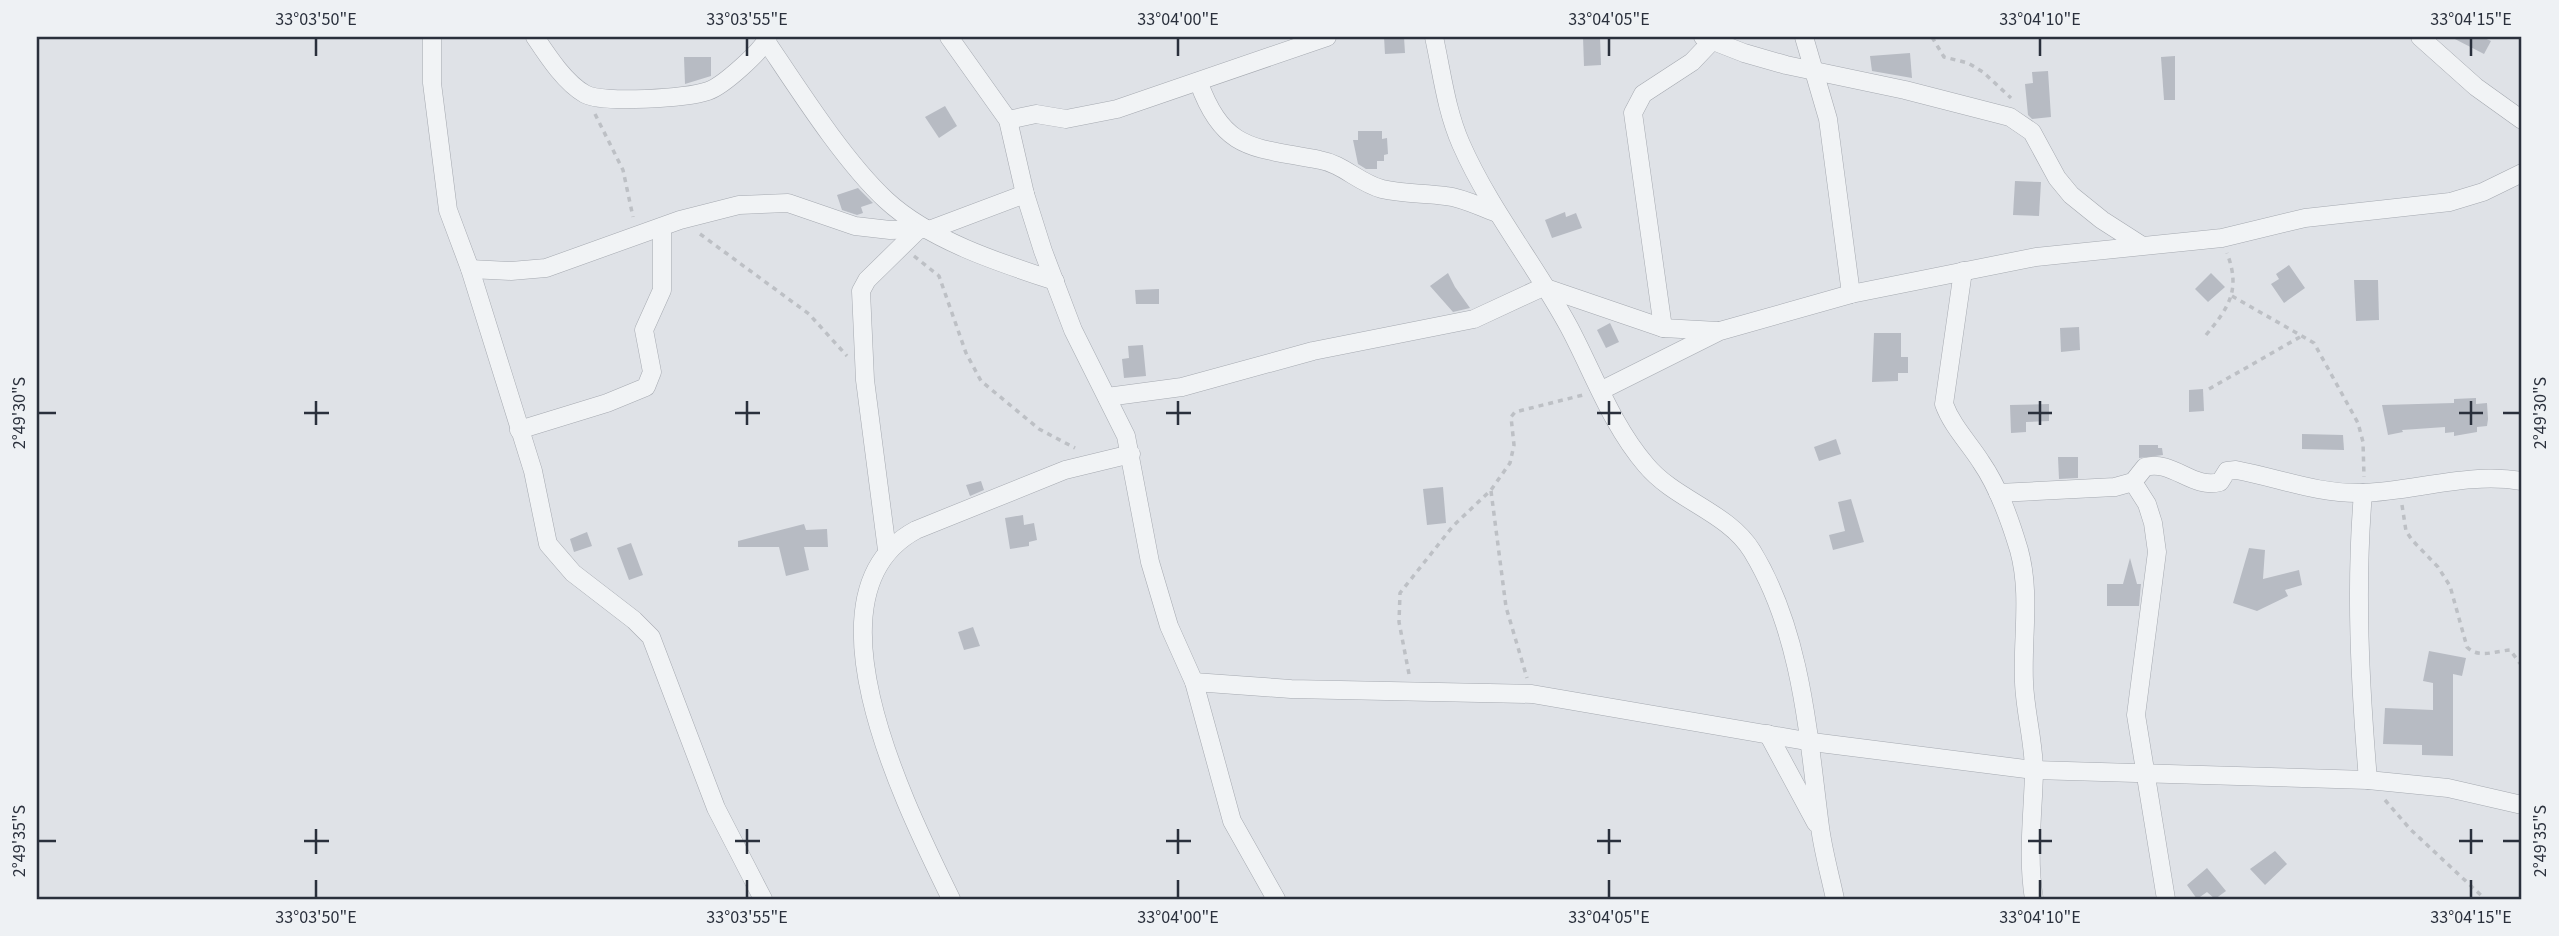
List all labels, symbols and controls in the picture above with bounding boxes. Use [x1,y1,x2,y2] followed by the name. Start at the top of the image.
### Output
[275,7,357,32] text: 33°03'50"E
[706,7,788,32] text: 33°03'55"E
[1137,7,1219,32] text: 33°04'00"E
[1568,7,1650,32] text: 33°04'05"E
[1999,7,2081,32] text: 33°04'10"E
[2430,7,2512,32] text: 33°04'15"E
[7,377,32,449] text: 2°49'30"S
[2528,377,2553,449] text: 2°49'30"S
[7,805,32,877] text: 2°49'35"S
[2528,805,2553,877] text: 2°49'35"S
[275,905,357,930] text: 33°03'50"E
[706,905,788,930] text: 33°03'55"E
[1137,905,1219,930] text: 33°04'00"E
[1568,905,1650,930] text: 33°04'05"E
[1999,905,2081,930] text: 33°04'10"E
[2430,905,2512,930] text: 33°04'15"E

